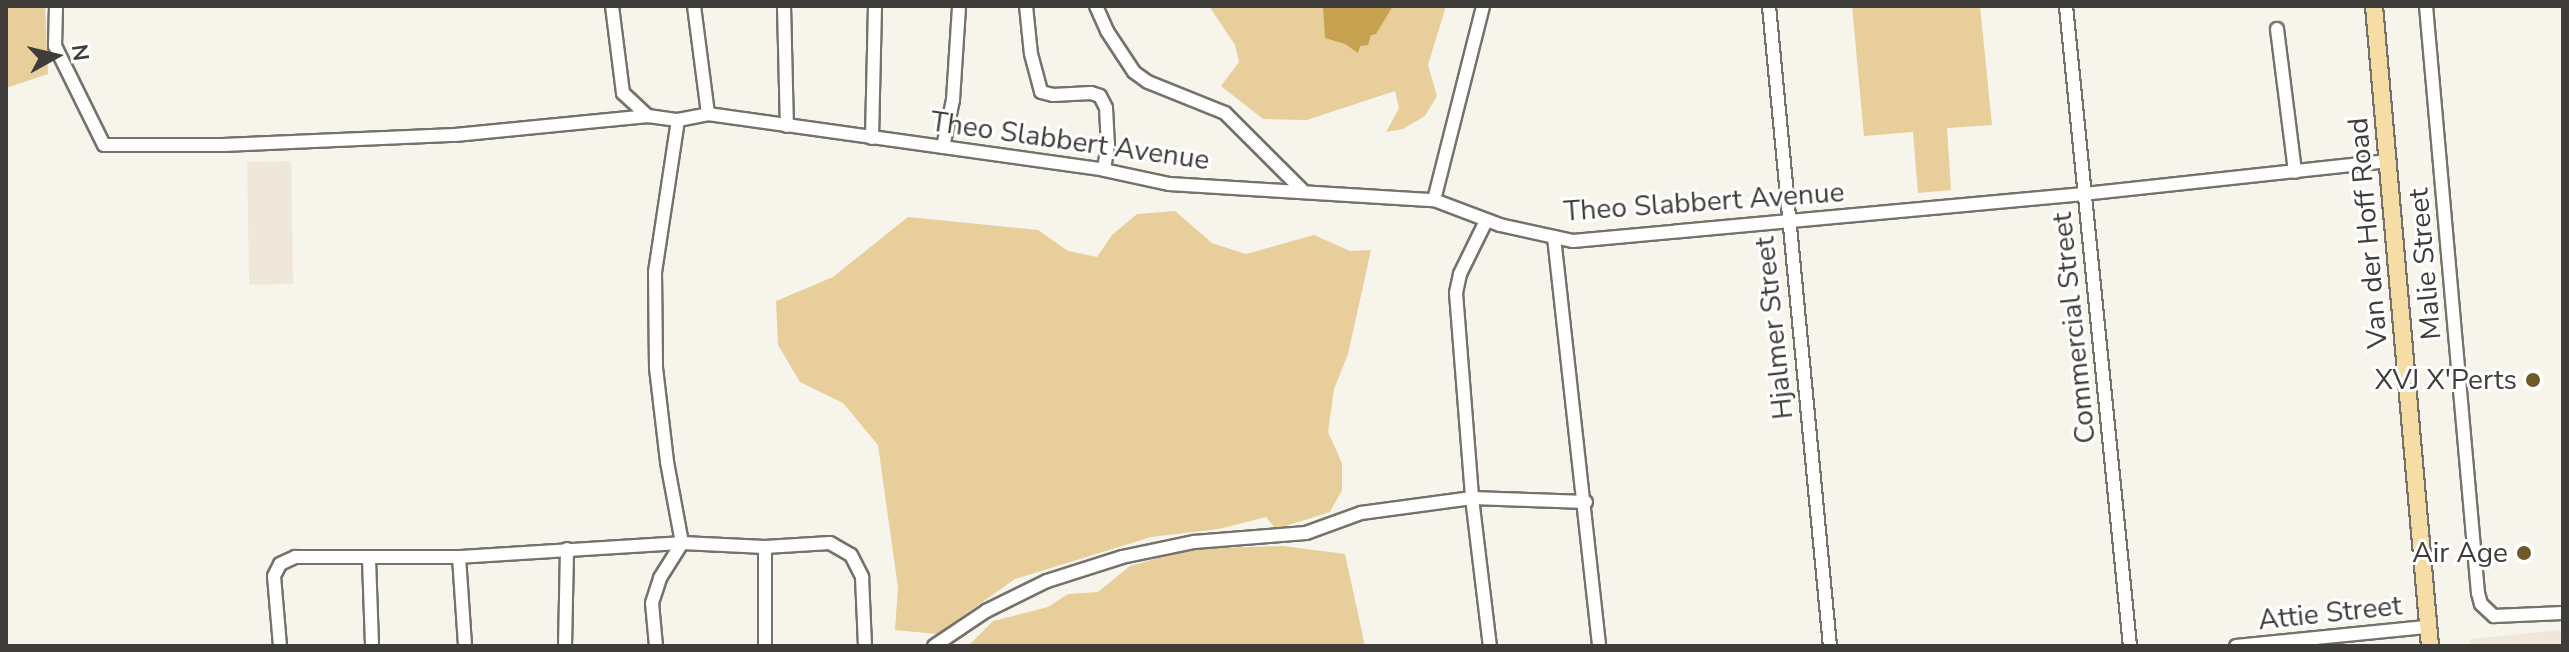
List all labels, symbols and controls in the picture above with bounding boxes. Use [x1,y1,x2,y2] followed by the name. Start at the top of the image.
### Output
[16,16,96,96] north arrow
[64,42,96,63] text: N
[928,105,1212,177] street label: Theo Slabbert Avenue
[2341,116,2395,350] street label: Van der Hoff Road
[1562,175,1846,229] street label: Theo Slabbert Avenue
[2402,187,2448,341] street label: Malie Street
[2045,211,2103,445] street label: Commercial Street
[1748,235,1800,421] street label: Hjalmer Street
[2375,363,2517,397] place label: XVJ X'Perts
[2524,371,2542,389] marker: XVJ X'Perts
[2412,536,2508,570] place label: Air Age
[2515,544,2533,562] marker: Air Age
[2256,589,2404,637] street label: Attie Street

